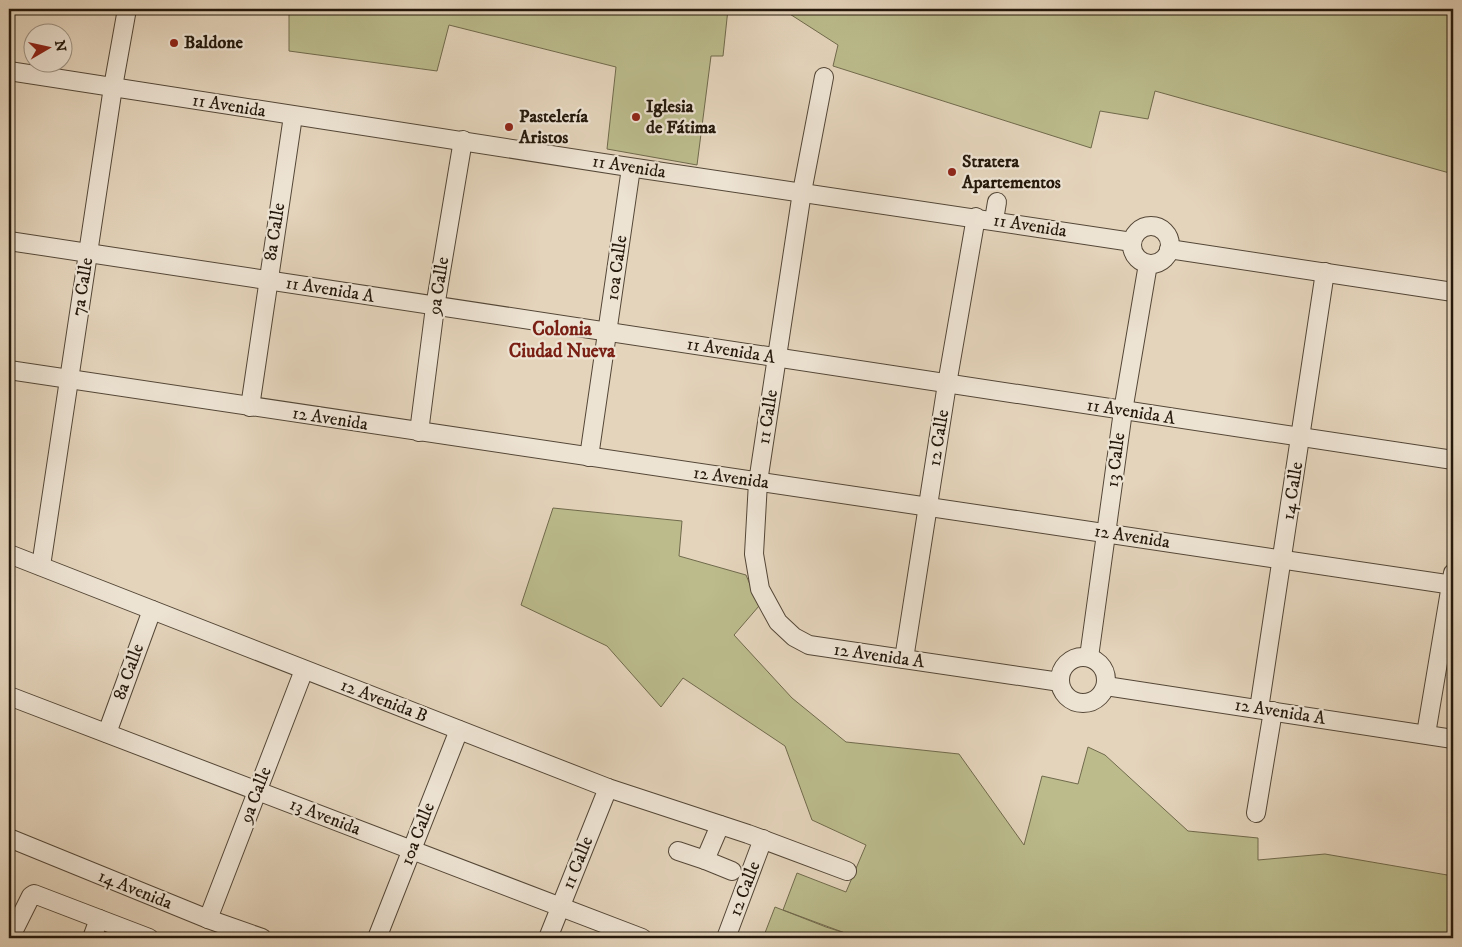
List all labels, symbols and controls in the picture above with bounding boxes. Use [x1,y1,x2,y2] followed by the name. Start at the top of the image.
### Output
[22,22,72,72] north arrow
[184,32,244,54] place label: Baldone
[168,37,180,49] marker: Baldone
[50,39,70,54] text: N
[191,89,268,123] street label: 11 Avenida
[646,96,716,139] place label: Iglesia de Fátima
[518,106,588,149] place label: Pastelería Aristos
[630,111,642,123] marker: Iglesia de Fátima
[503,121,515,133] marker: Pastelería Aristos
[591,150,668,184] street label: 11 Avenida
[961,151,1061,194] place label: Stratera Apartementos
[946,166,958,178] marker: Stratera Apartementos
[260,201,290,263] street label: 8a Calle
[992,209,1069,243] street label: 11 Avenida
[602,234,632,302] street label: 10a Calle
[423,255,454,318] street label: 9a Calle
[68,256,98,318] street label: 7a Calle
[284,272,376,308] street label: 11 Avenida A
[509,318,616,363] district label: Colonia Ciudad Nueva
[685,333,777,369] street label: 11 Avenida A
[753,388,783,446] street label: 11 Calle
[1085,394,1177,430] street label: 11 Avenida A
[291,402,370,436] street label: 12 Avenida
[924,408,954,468] street label: 12 Calle
[1102,431,1130,489] street label: 13 Calle
[1278,460,1308,522] street label: 14 Calle
[692,462,771,494] street label: 12 Avenida
[1093,520,1172,554] street label: 12 Avenida
[832,639,926,673] street label: 12 Avenida A
[109,641,149,703] street label: 8a Calle
[337,674,431,728] street label: 12 Avenida B
[1233,694,1328,730] street label: 12 Avenida A
[235,764,277,827] street label: 9a Calle
[286,793,364,841] street label: 13 Avenida
[396,799,440,869] street label: 10a Calle
[558,833,598,893] street label: 11 Calle
[724,858,766,920] street label: 12 Calle
[95,865,176,915] street label: 14 Avenida

